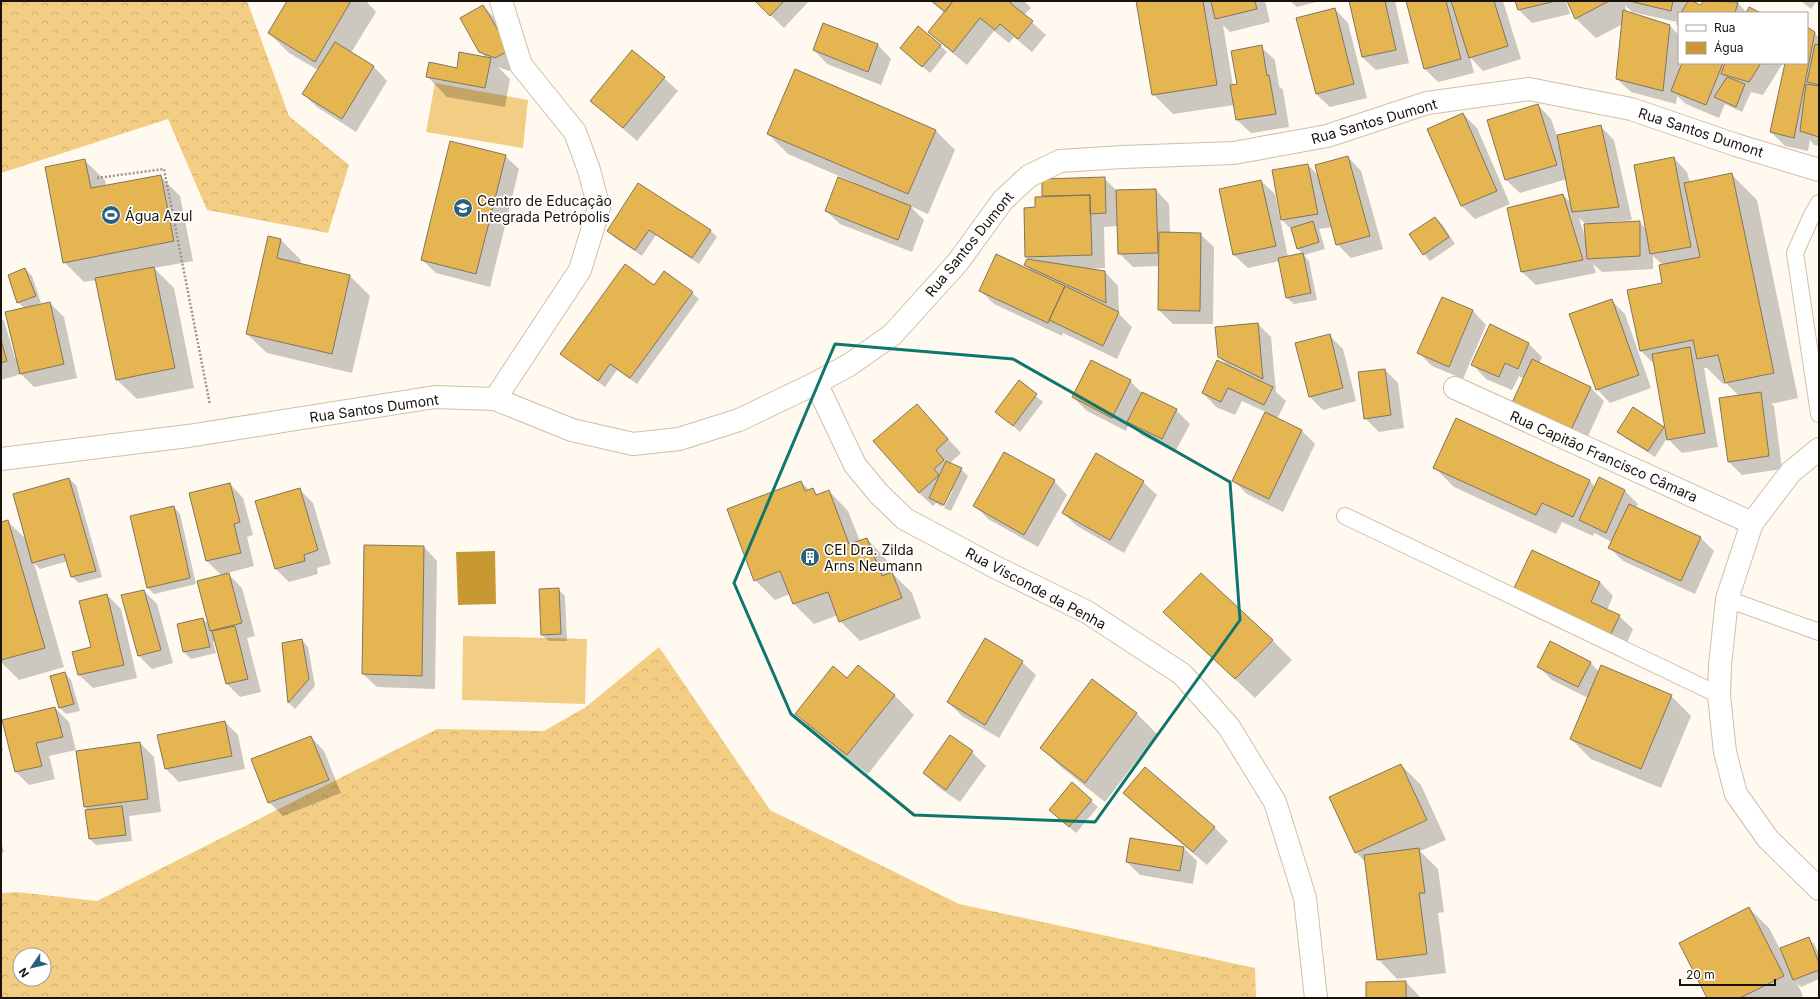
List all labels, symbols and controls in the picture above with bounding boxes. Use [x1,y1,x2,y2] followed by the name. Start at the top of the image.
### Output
[1678,12,1808,64] legend
[1714,20,1736,35] text: Rua
[1714,40,1743,55] text: Água
[1309,95,1439,147] street label: Rua Santos Dumont
[1636,104,1766,160] street label: Rua Santos Dumont
[921,188,1017,300] street label: Rua Santos Dumont
[477,192,612,225] place label: Centro de Educação Integrada Petrópolis
[452,197,474,219] school or university icon: Centro de Educação Integrada Petrópolis
[100,204,122,226] sports icon: Água Azul
[125,207,192,224] place label: Água Azul
[308,390,440,425] street label: Rua Santos Dumont
[1507,407,1701,505] street label: Rua Capitão Francisco Câmara
[824,541,922,574] place label: CEI Dra. Zilda Arns Neumann
[963,544,1109,632] street label: Rua Visconde da Penha
[799,546,821,568] building icon: CEI Dra. Zilda Arns Neumann
[12,947,52,987] north arrow
[1680,961,1775,987] scale bar
[16,965,32,980] text: N
[1686,967,1715,982] text: 20 m

